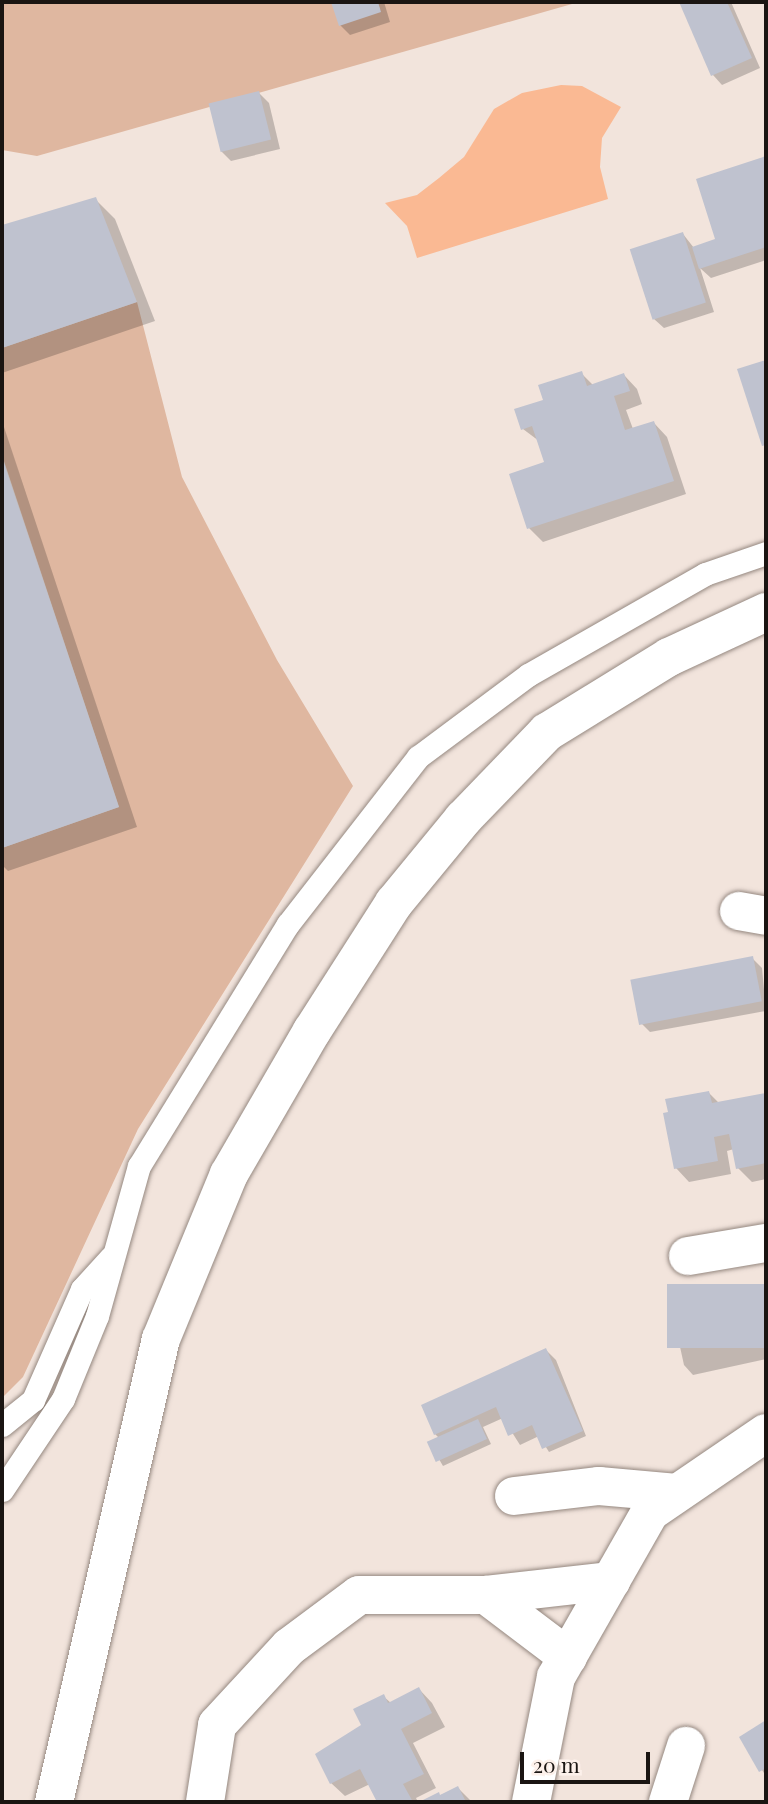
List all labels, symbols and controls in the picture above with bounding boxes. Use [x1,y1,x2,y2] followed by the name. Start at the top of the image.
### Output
[523,1738,652,1782] scale bar
[533,1750,580,1778] text: 20 m

